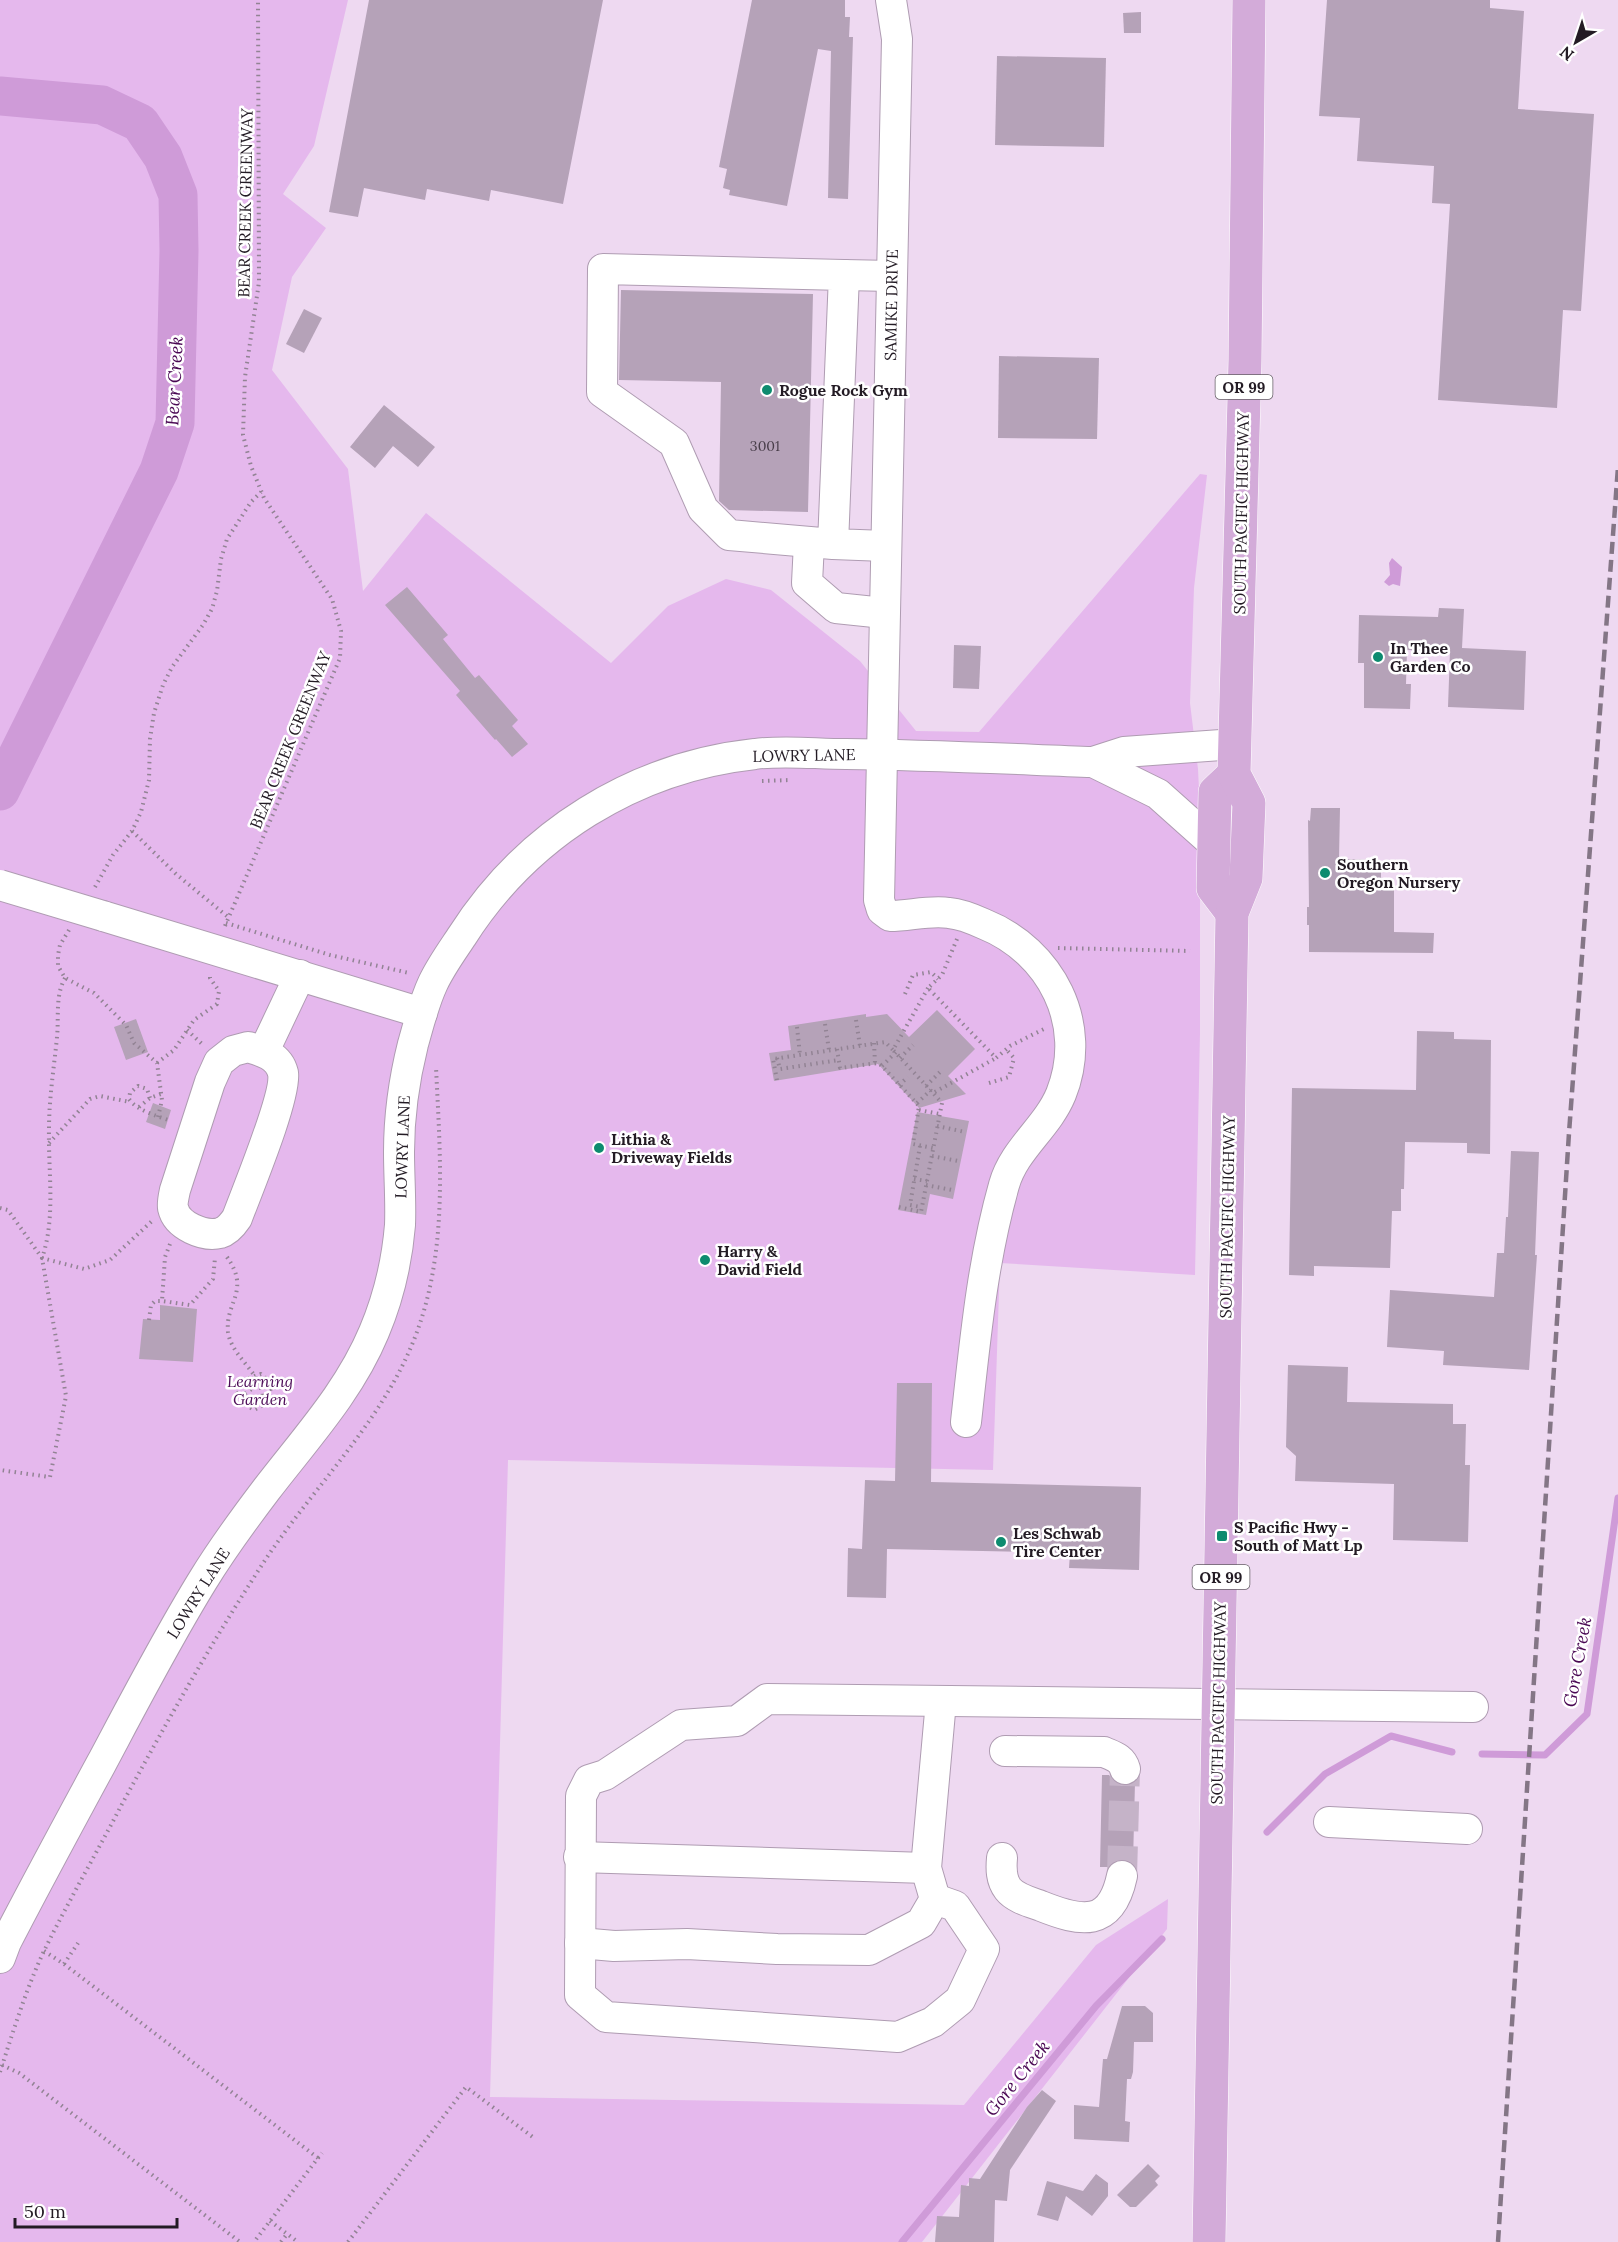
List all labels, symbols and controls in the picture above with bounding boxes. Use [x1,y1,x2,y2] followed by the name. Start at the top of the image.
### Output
[1546,12,1606,72] north arrow
[1555,42,1578,65] text: N
[233,107,257,298] street label: BEAR CREEK GREENWAY
[880,249,902,361] street label: SAMIKE DRIVE
[160,336,188,426] water label: Bear Creek
[1216,375,1272,399] road number: OR 99
[779,380,908,400] place label: Rogue Rock Gym
[760,383,774,397] marker: Rogue Rock Gym
[1229,411,1253,615] street label: SOUTH PACIFIC HIGHWAY
[750,437,780,455] house number: 3001
[1390,638,1471,676] place label: In Thee Garden Co
[245,648,335,832] street label: BEAR CREEK GREENWAY
[1371,650,1385,664] marker: In Thee Garden Co
[752,744,856,766] street label: LOWRY LANE
[1337,854,1460,892] place label: Southern Oregon Nursery
[1318,866,1332,880] marker: Southern Oregon Nursery
[390,1095,414,1199] street label: LOWRY LANE
[1215,1115,1239,1319] street label: SOUTH PACIFIC HIGHWAY
[611,1129,732,1167] place label: Lithia & Driveway Fields
[592,1141,606,1155] marker: Lithia & Driveway Fields
[717,1241,803,1279] place label: Harry & David Field
[698,1253,712,1267] marker: Harry & David Field
[227,1371,293,1409] park label: Learning Garden
[1234,1517,1363,1555] place label: S Pacific Hwy - South of Matt Lp
[1013,1523,1102,1561] place label: Les Schwab Tire Center
[1215,1529,1229,1543] marker: S Pacific Hwy - South of Matt Lp
[994,1535,1008,1549] marker: Les Schwab Tire Center
[162,1544,234,1642] street label: LOWRY LANE
[1192,1565,1250,1589] road number: OR 99
[1206,1601,1230,1805] street label: SOUTH PACIFIC HIGHWAY
[1558,1615,1596,1709] water label: Gore Creek
[979,2035,1055,2121] water label: Gore Creek
[15,2191,177,2229] scale bar
[24,2200,66,2223] text: 50 m

